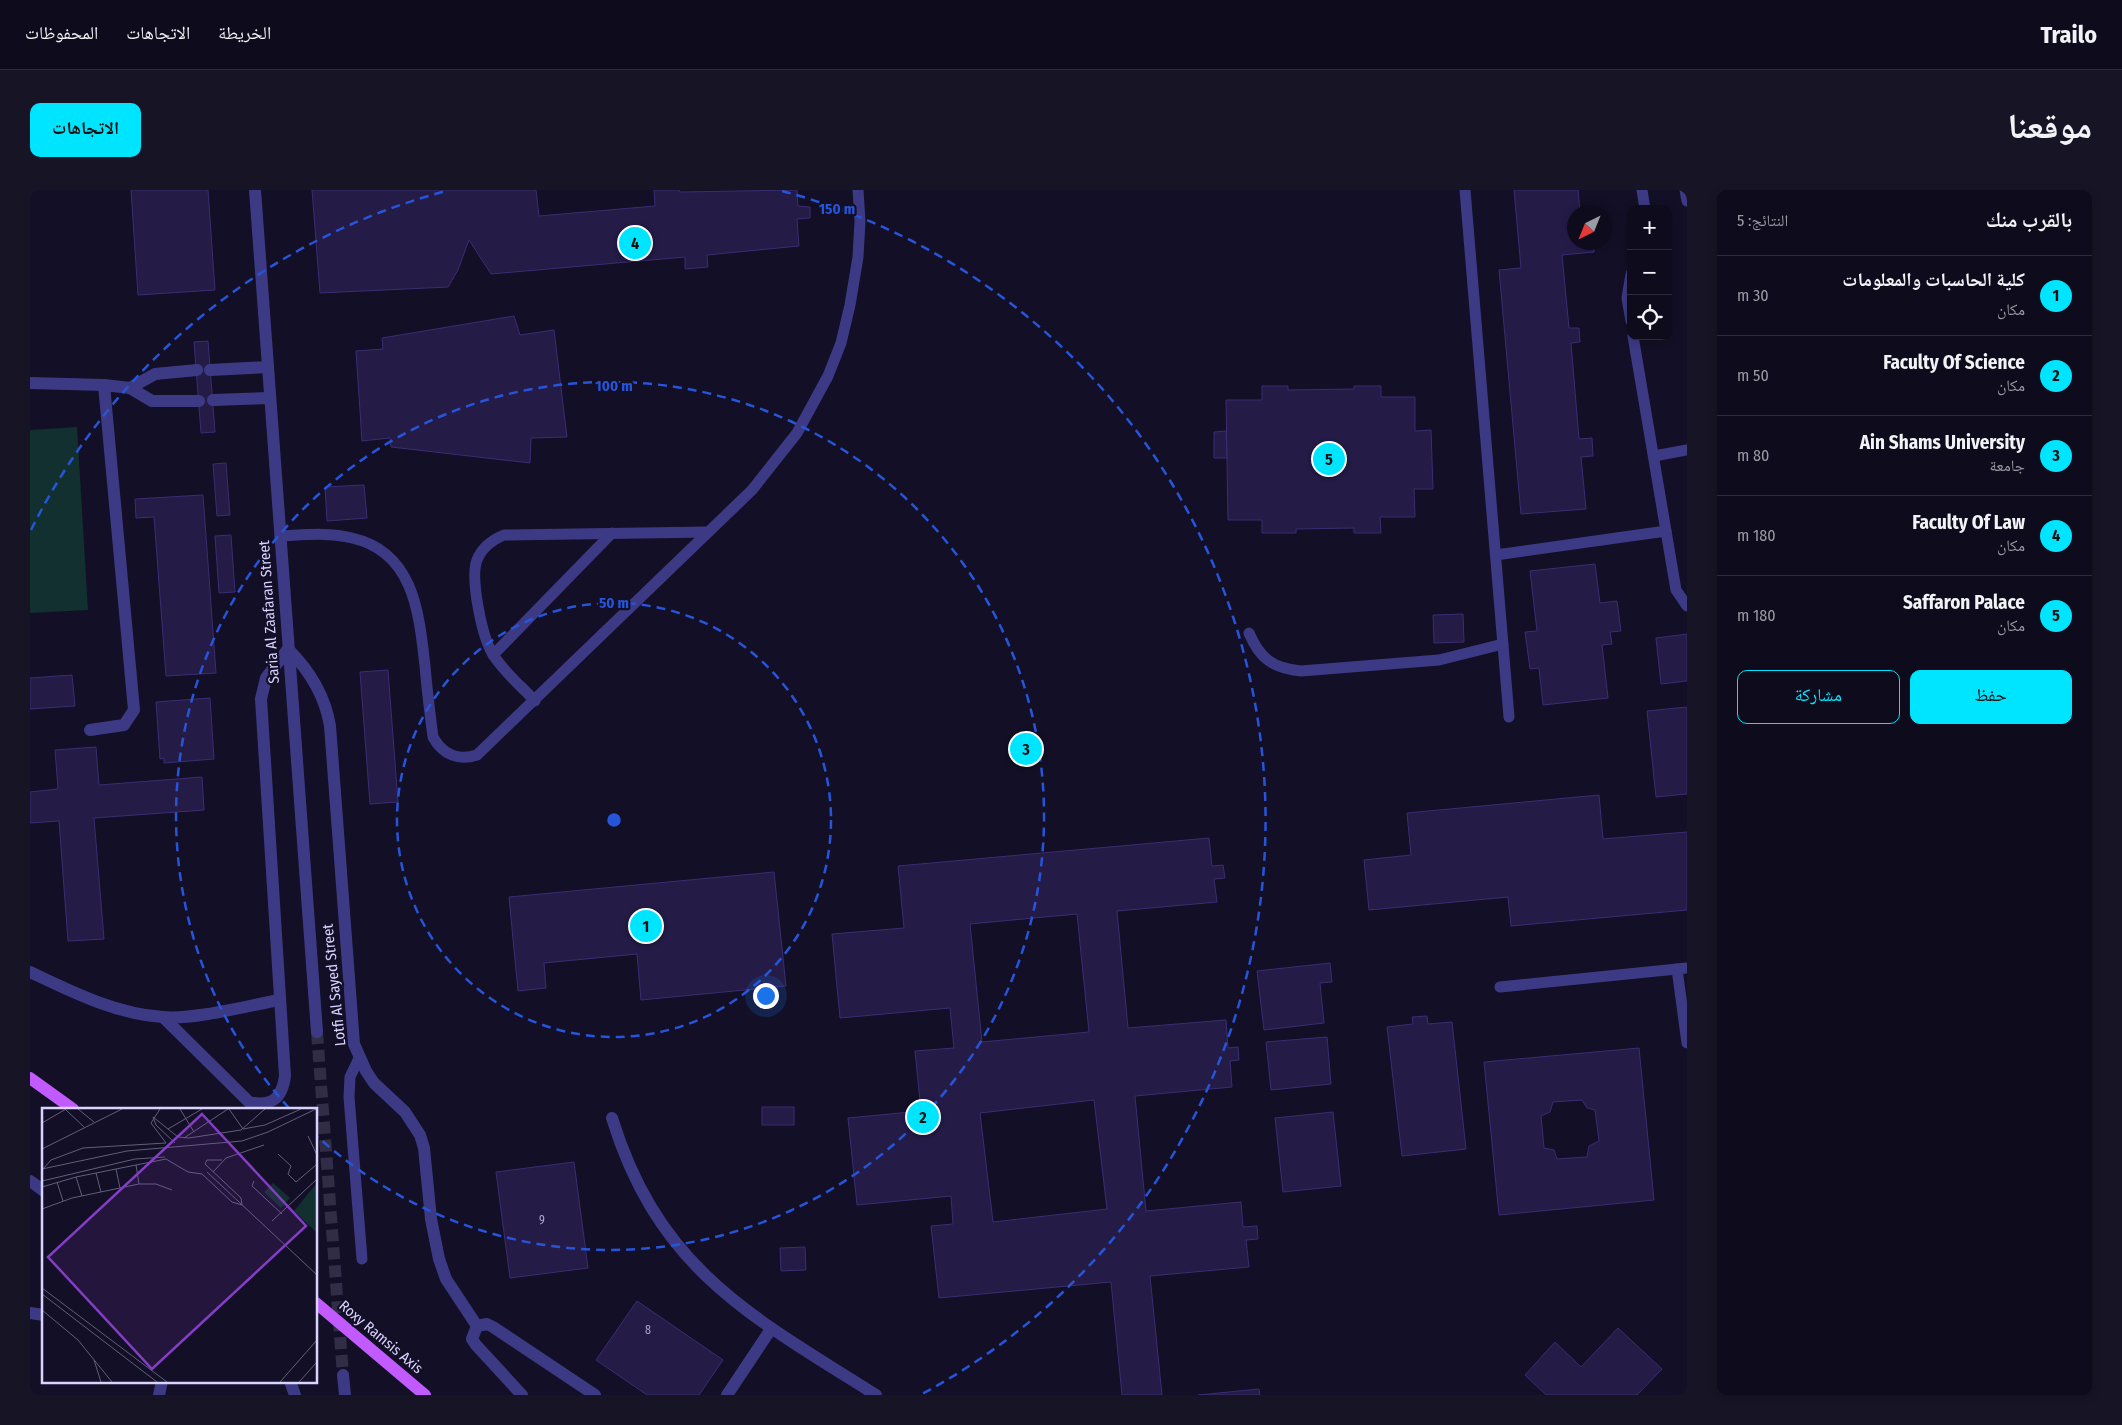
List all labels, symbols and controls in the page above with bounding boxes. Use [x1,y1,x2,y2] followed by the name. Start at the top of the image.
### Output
[2040,21,2097,49] text: Trailo
[25,22,98,44] text: المحفوظات
[126,22,190,44] text: الاتجاهات
[218,22,271,44] text: الخريطة
[30,103,141,157] button: الاتجاهات
[2007,105,2092,147] text: موقعنا
[819,200,855,218] text: 150 m
[1567,205,1612,250] north arrow
[1627,205,1672,340] map controls
[1627,205,1672,250] button: +
[1986,207,2072,233] text: بالقرب منك
[1737,211,1788,230] text: النتائج: 5
[619,224,651,262] pin: 4
[1627,250,1672,295] button: −
[1842,268,2025,291] text: كلية الحاسبات والمعلومات
[1737,286,1769,305] text: 30 m
[2053,286,2059,305] text: 1
[1627,295,1672,340] button: locate
[1997,300,2025,319] text: مكان
[1883,351,2025,374] text: Faculty Of Science
[1737,366,1769,385] text: 50 m
[2052,366,2060,385] text: 2
[1997,376,2025,395] text: مكان
[595,377,633,395] text: 100 m
[1860,431,2025,454] text: Ain Shams University
[1313,440,1345,478] pin: 5
[1737,446,1769,465] text: 80 m
[2052,446,2060,465] text: 3
[1990,456,2025,475] text: جامعة
[1912,511,2025,534] text: Faculty Of Law
[1737,526,1776,545] text: 180 m
[2052,526,2060,545] text: 4
[1997,536,2025,555] text: مكان
[255,540,283,684] street label: Saria Al Zaafaran Street
[1903,591,2025,614] text: Saffaron Palace
[599,594,629,612] text: 50 m
[1737,606,1776,625] text: 180 m
[2052,606,2060,625] text: 5
[1997,616,2025,635] text: مكان
[1737,670,1900,724] button: مشاركة
[1910,670,2072,724] button: حفظ
[1010,730,1042,768] pin: 3
[605,811,623,829] centre of rings
[630,907,662,945] pin: 1
[319,923,349,1047] street label: Lotfi Al Sayed Street
[753,983,779,1009] your location
[907,1098,939,1136] pin: 2
[42,1108,318,1382] inset map
[539,1213,545,1227] house number: 9
[335,1297,427,1377] street label: Roxy Ramsis Axis
[645,1323,651,1337] house number: 8

